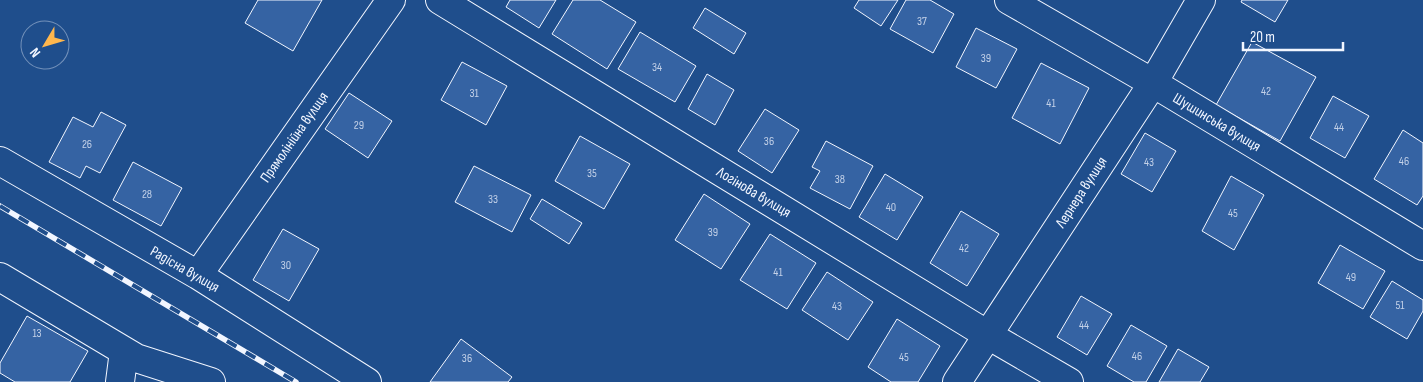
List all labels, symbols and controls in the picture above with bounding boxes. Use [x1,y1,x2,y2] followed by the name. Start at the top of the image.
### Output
[917,14,927,29] house number: 37
[20,20,70,70] north arrow
[1243,20,1343,52] scale bar
[1250,28,1275,47] text: 20 m
[26,45,44,61] text: N
[981,51,991,66] house number: 39
[652,60,662,75] house number: 34
[1261,84,1271,99] house number: 42
[469,86,479,101] house number: 31
[256,88,333,186] street label: Прямолінійна вулиця
[1169,89,1264,156] street label: Шушинська вулиця
[1046,96,1056,111] house number: 41
[354,118,364,133] house number: 29
[1334,120,1344,135] house number: 44
[764,134,774,149] house number: 36
[82,137,92,152] house number: 26
[1051,153,1112,232] street label: Лернера вулиця
[1399,154,1409,169] house number: 46
[1144,155,1154,170] house number: 43
[712,162,795,222] street label: Логінова вулиця
[587,166,597,181] house number: 35
[835,172,845,187] house number: 38
[142,187,152,202] house number: 28
[488,192,498,207] house number: 33
[886,200,896,215] house number: 40
[1228,206,1238,221] house number: 45
[708,225,718,240] house number: 39
[959,241,969,256] house number: 42
[147,242,223,297] street label: Радісна вулиця
[281,258,291,273] house number: 30
[773,265,783,280] house number: 41
[1346,270,1356,285] house number: 49
[1395,298,1405,313] house number: 51
[832,299,842,314] house number: 43
[1079,318,1089,333] house number: 44
[32,326,42,341] house number: 13
[1132,349,1142,364] house number: 46
[899,350,909,365] house number: 45
[462,351,472,366] house number: 36

